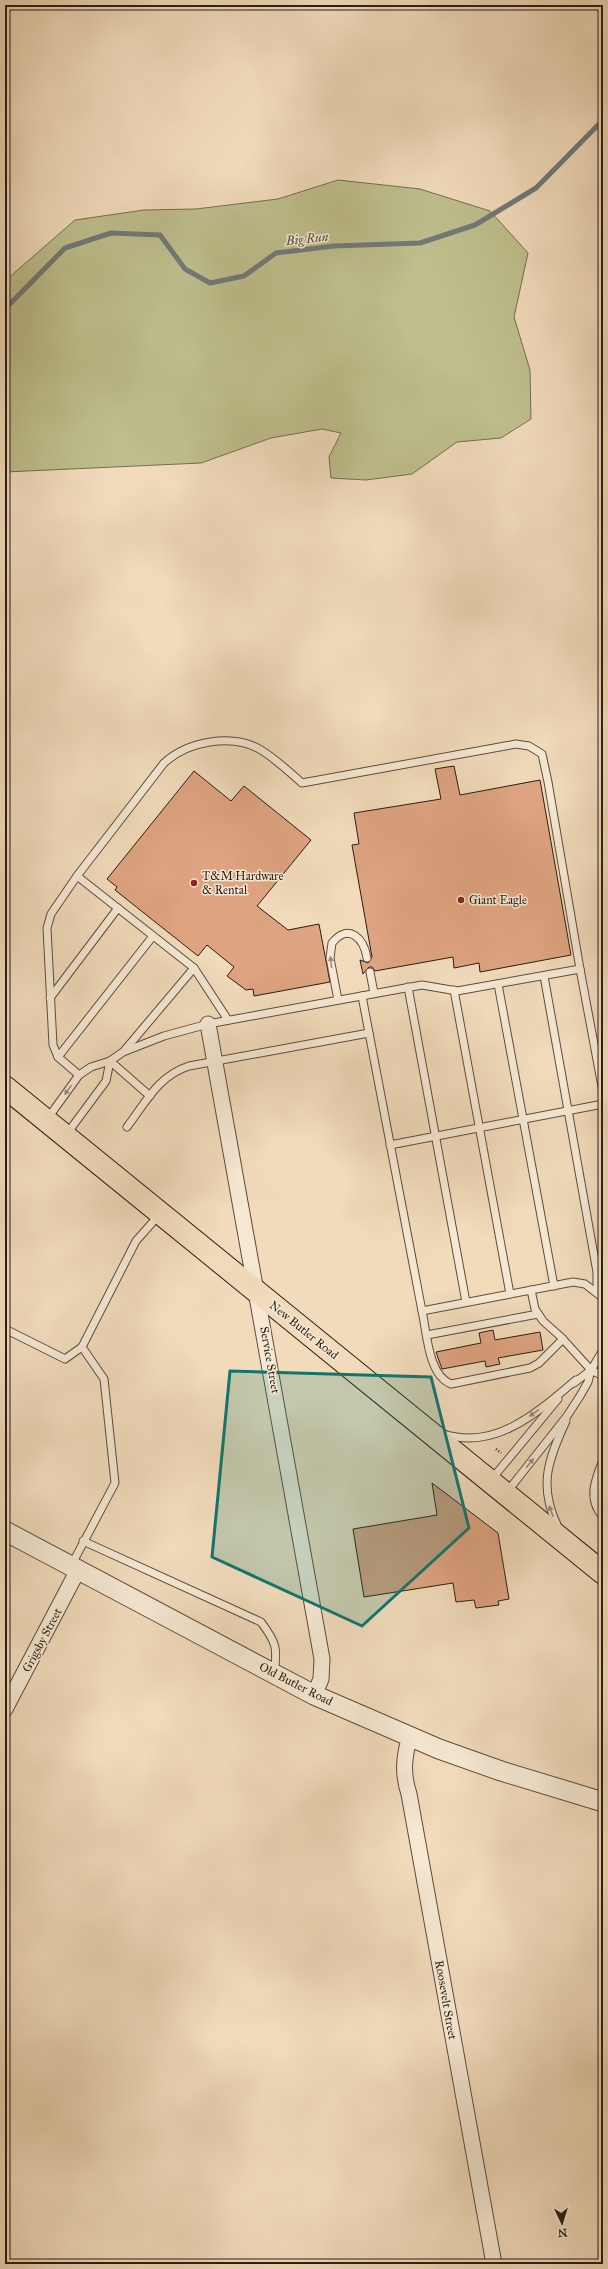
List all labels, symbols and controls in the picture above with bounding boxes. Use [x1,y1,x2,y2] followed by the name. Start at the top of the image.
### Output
[284,229,329,249] water label: Big Run
[202,869,284,897] place label: T&M Hardware & Rental
[189,878,199,888] marker: T&M Hardware & Rental
[469,893,527,908] place label: Giant Eagle
[456,895,466,905] marker: Giant Eagle
[327,956,334,968] one-way arrow
[64,1085,72,1095] one-way arrow
[267,1298,341,1362] street label: New Butler Road
[257,1325,283,1395] street label: Service Street
[529,1409,540,1417] one-way arrow
[525,1458,534,1469] one-way arrow
[548,1505,554,1517] one-way arrow
[19,1605,66,1675] street label: Grigsby Street
[257,1660,335,1708] street label: Old Butler Road
[432,1959,460,2042] street label: Roosevelt Street
[542,2203,582,2243] north arrow
[557,2226,568,2239] text: N

